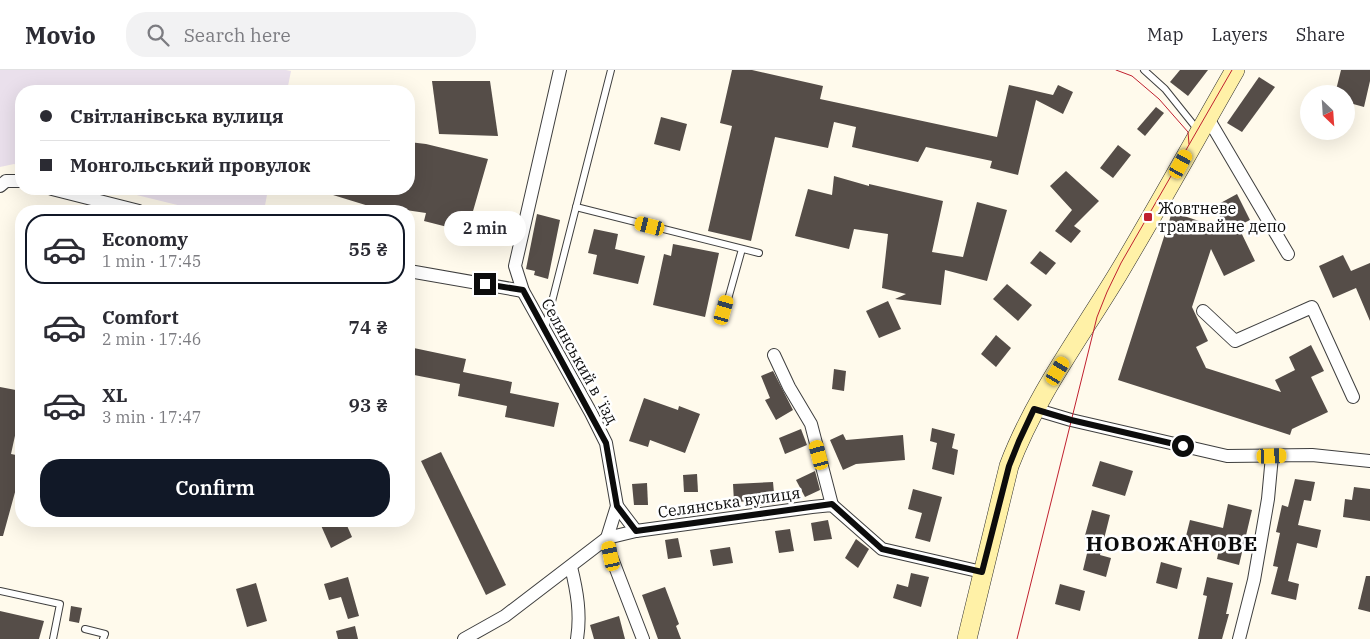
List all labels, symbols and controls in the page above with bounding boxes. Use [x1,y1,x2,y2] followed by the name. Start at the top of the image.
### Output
[126,12,476,57] search box
[25,19,96,51] text: Movio
[144,21,172,49] icon: search
[184,23,291,47] text: Search here
[1147,23,1184,46] text: Map
[1212,23,1268,46] text: Layers
[1296,23,1345,46] text: Share
[1300,85,1355,140] north arrow
[1300,85,1355,140] map controls
[70,104,284,128] text: Світланівська вулиця
[1167,147,1194,181] car
[70,153,311,177] text: Монгольський провулок
[1158,198,1286,236] place label: Жовтневе трамвайне депо
[1142,211,1154,223] marker: Жовтневе трамвайне депо
[444,212,526,246] callout: 2 min
[633,215,666,237] car
[463,218,507,238] text: 2 min
[42,227,87,272] icon: car
[102,227,188,251] text: Economy
[349,237,388,261] text: 55 ₴
[102,251,201,271] text: 1 min · 17:45
[474,273,496,295] route end
[712,294,735,326] car
[537,295,623,428] street label: Селянський вʼїзд
[42,305,87,350] icon: car
[102,305,179,329] text: Comfort
[349,315,388,339] text: 74 ₴
[102,329,201,349] text: 2 min · 17:46
[1043,354,1072,388] car
[42,383,87,428] icon: car
[102,383,128,407] text: XL
[349,393,388,417] text: 93 ₴
[102,407,201,427] text: 3 min · 17:47
[1172,435,1194,457] route start
[807,439,830,471] car
[1256,448,1287,464] car
[40,459,390,517] button: Confirm
[656,482,802,522] street label: Селянська вулиця
[1086,529,1258,557] district label: НОВОЖАНОВЕ
[600,540,621,572] car

